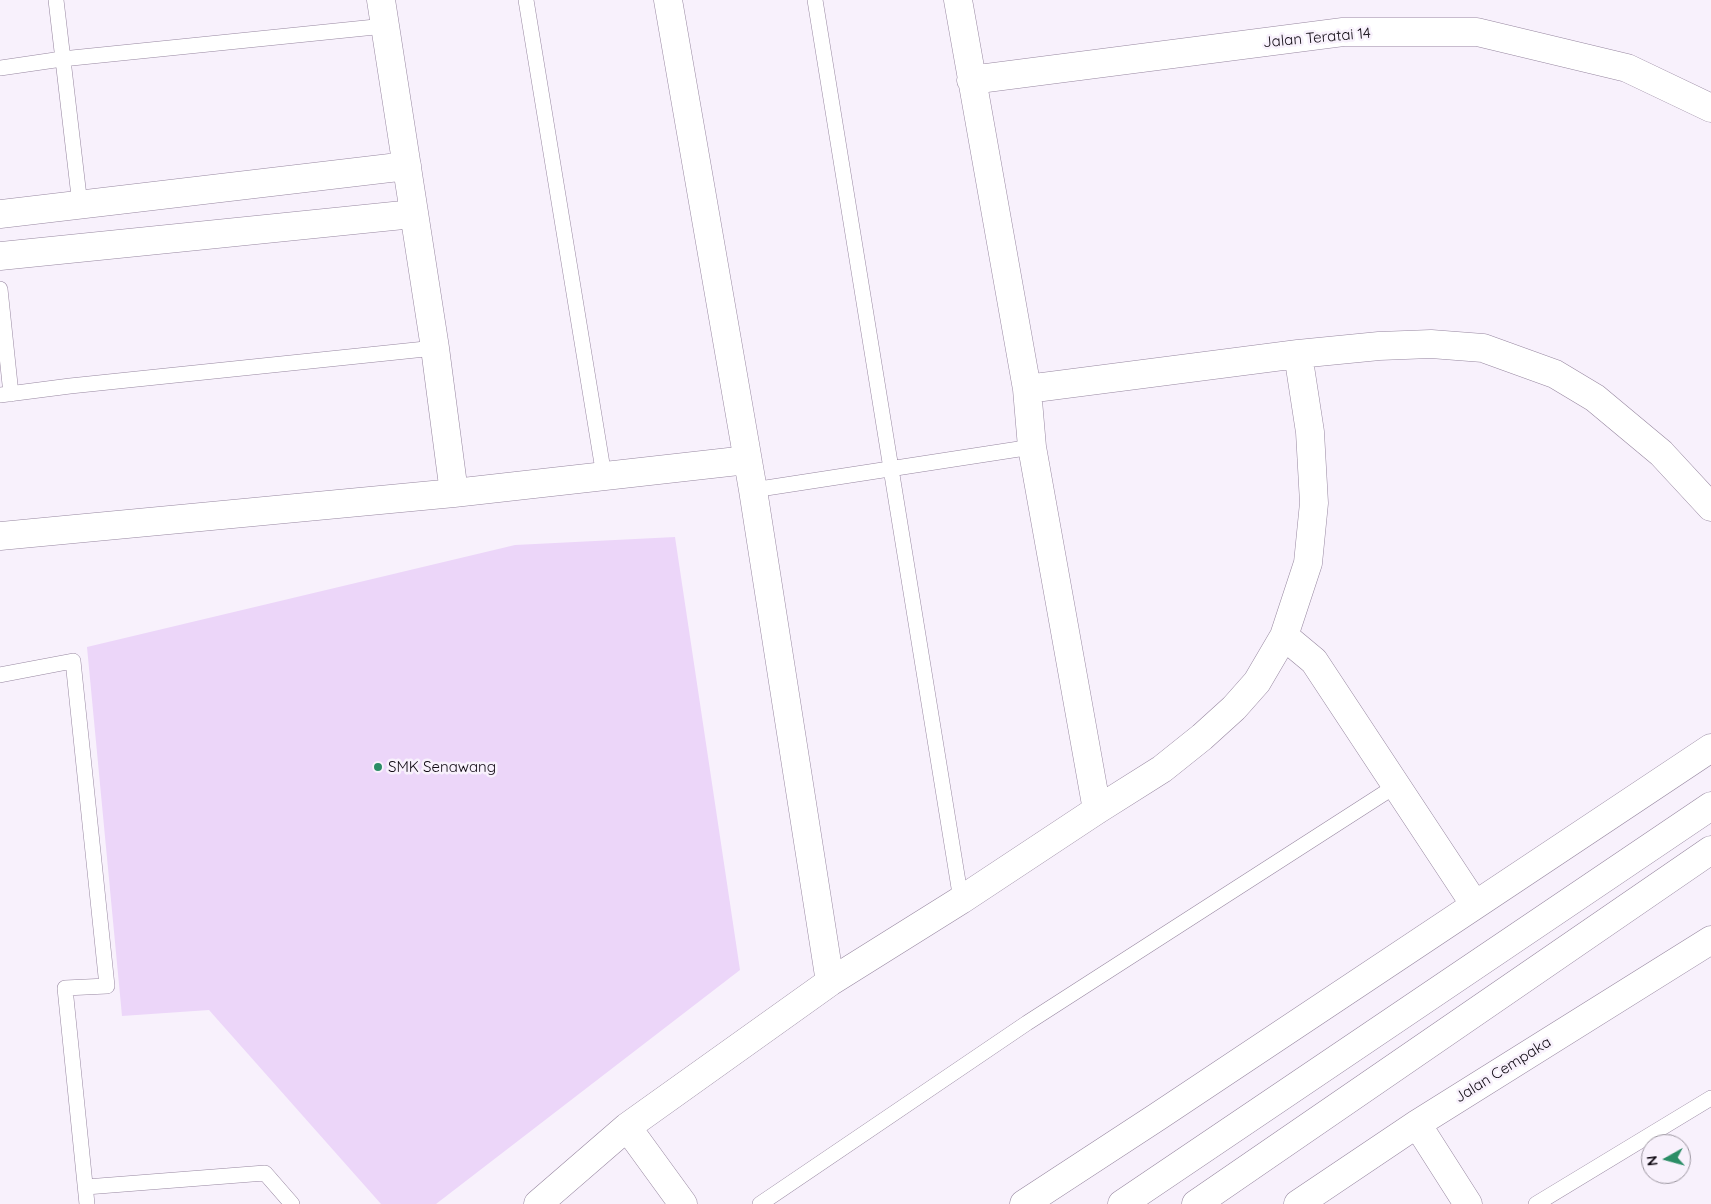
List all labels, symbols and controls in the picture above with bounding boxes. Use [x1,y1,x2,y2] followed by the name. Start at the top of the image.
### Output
[1262,24,1372,52] street label: Jalan Teratai 14
[388,758,496,776] place label: SMK Senawang
[372,761,384,773] marker: SMK Senawang
[1452,1033,1554,1107] street label: Jalan Cempaka
[1641,1134,1691,1184] north arrow
[1643,1155,1662,1167] text: N

